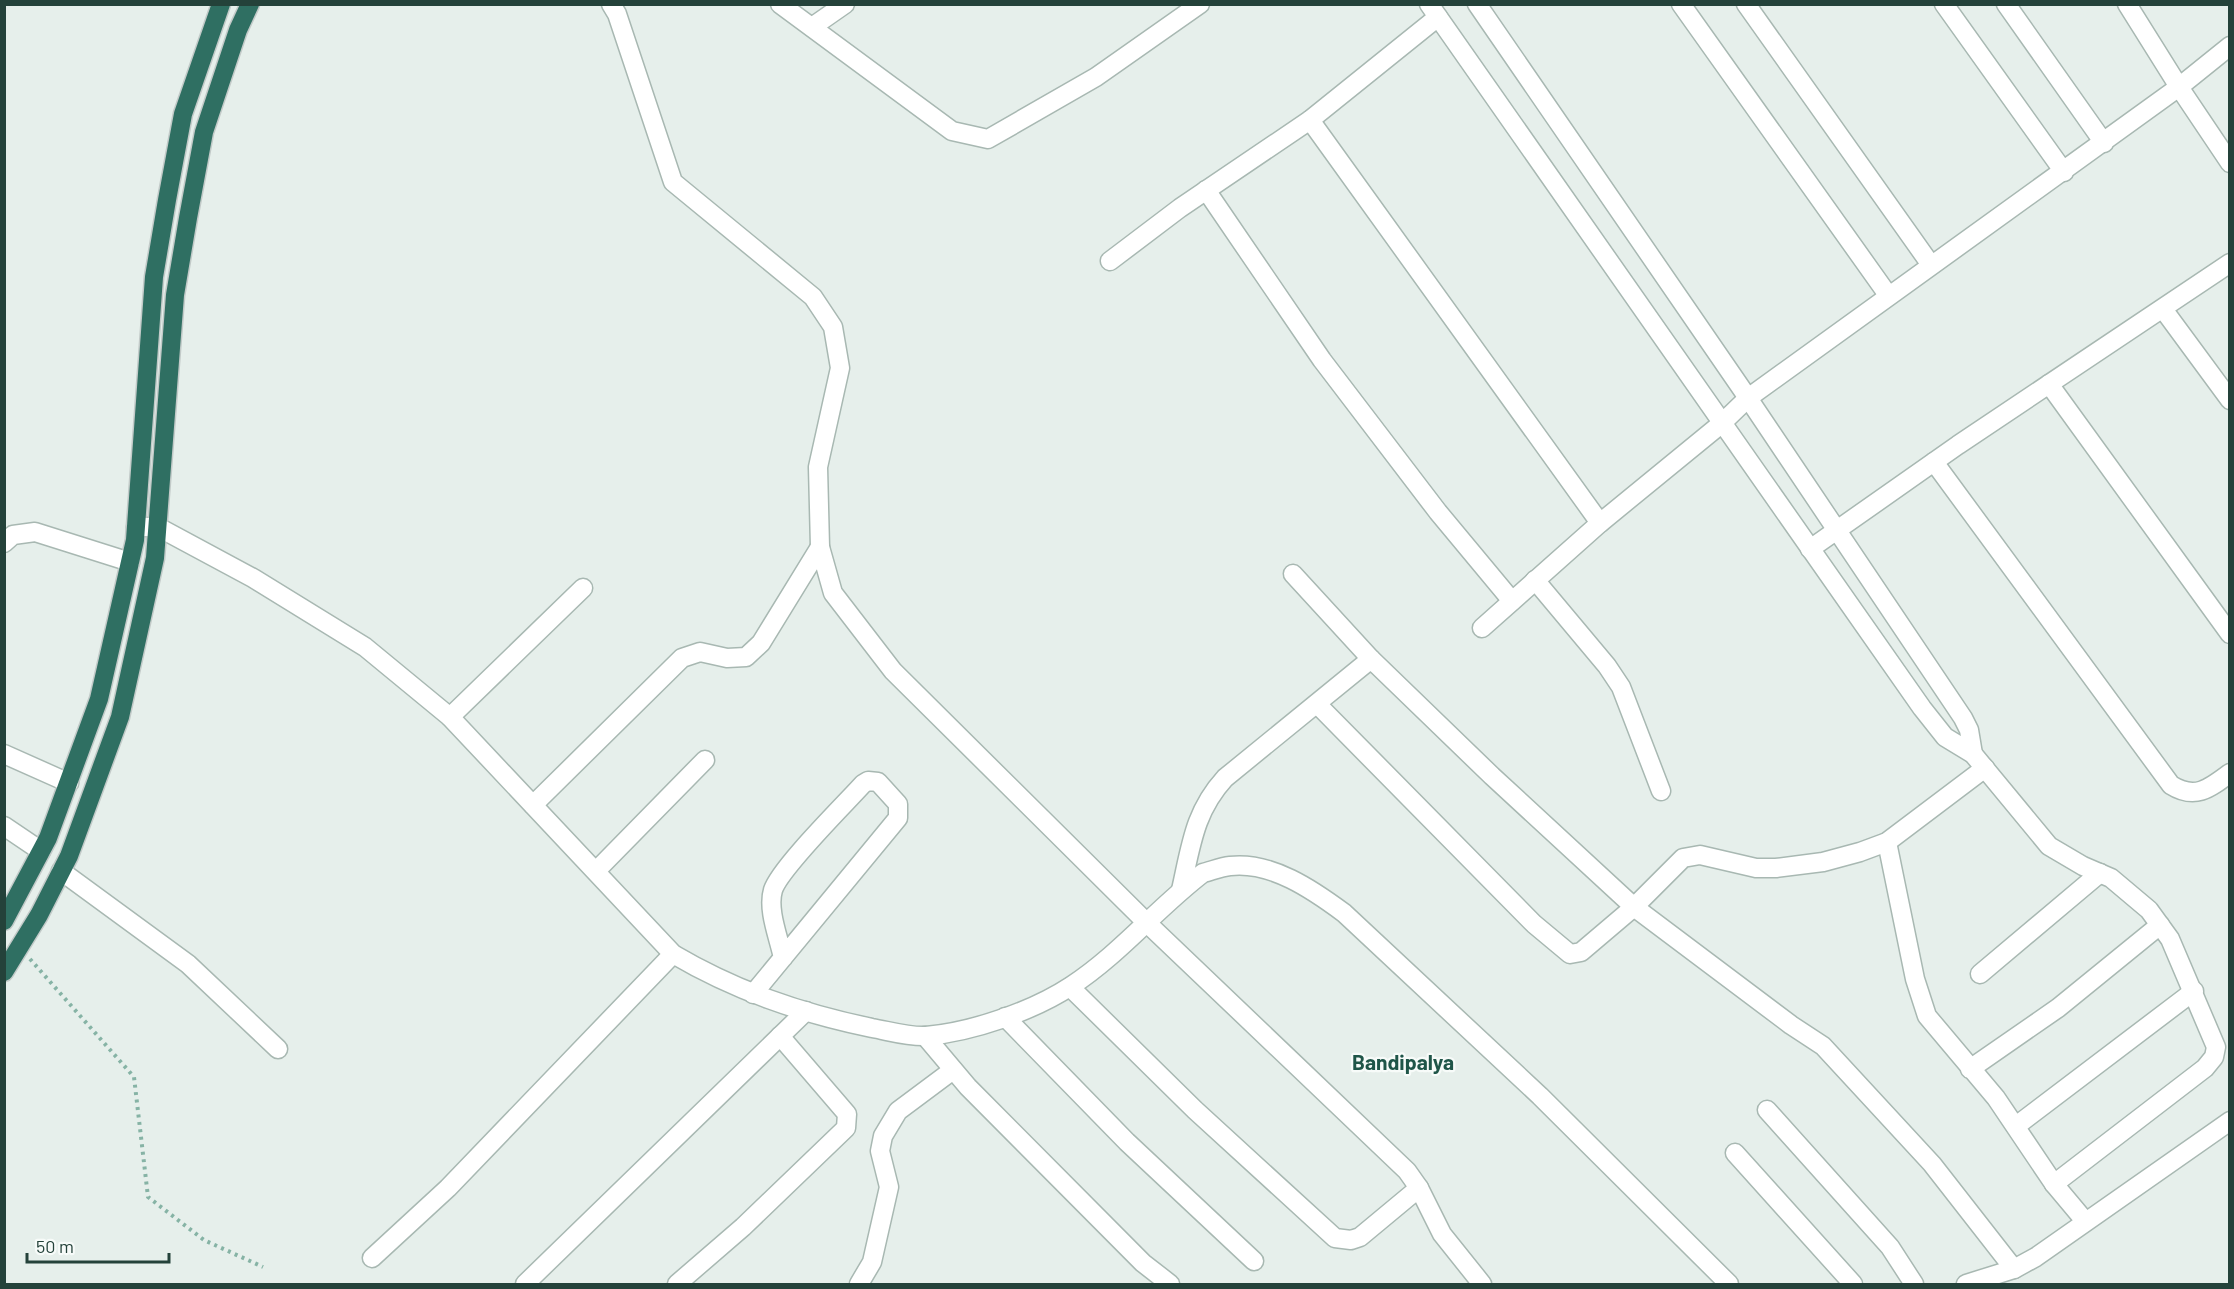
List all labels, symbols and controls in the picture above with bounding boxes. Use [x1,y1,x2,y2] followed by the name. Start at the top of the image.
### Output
[1352,1049,1454,1074] district label: Bandipalya
[27,1226,170,1264] scale bar
[36,1235,74,1257] text: 50 m

